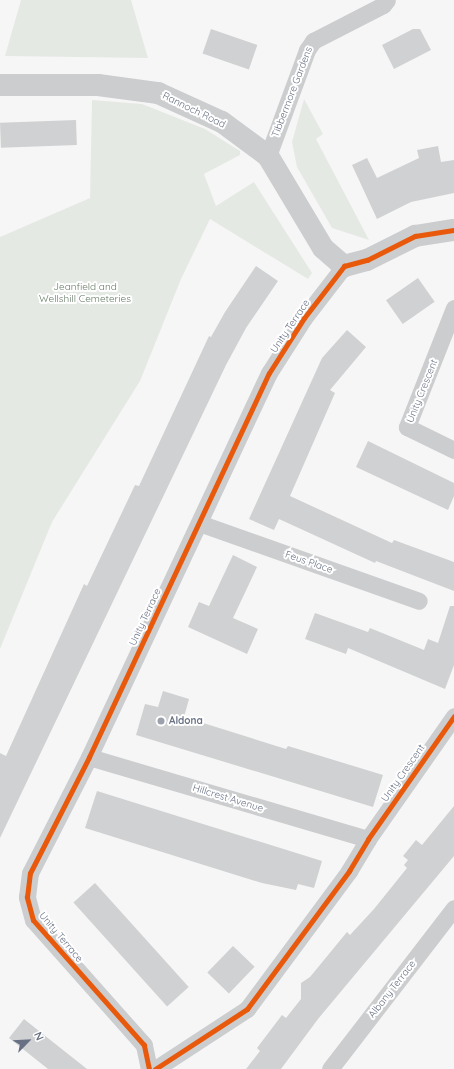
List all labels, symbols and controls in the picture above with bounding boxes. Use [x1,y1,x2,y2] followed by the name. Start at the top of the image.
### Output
[269,45,315,139] street label: Tibbermore Gardens
[160,90,228,130] street label: Rannoch Road
[39,280,131,304] park label: Jeanfield and Wellshill Cemeteries
[268,297,312,355] street label: Unity Terrace
[404,358,440,424] street label: Unity Crescent
[284,548,334,576] street label: Feus Place
[127,586,163,648] street label: Unity Terrace
[169,715,203,727] place label: Aldona
[156,716,166,726] marker: Aldona
[379,742,427,804] street label: Unity Crescent
[191,782,265,814] street label: Hillcrest Avenue
[37,909,85,965] street label: Unity Terrace
[366,958,418,1020] street label: Albany Terrace
[8,1021,48,1061] north arrow
[31,1030,47,1043] text: N

